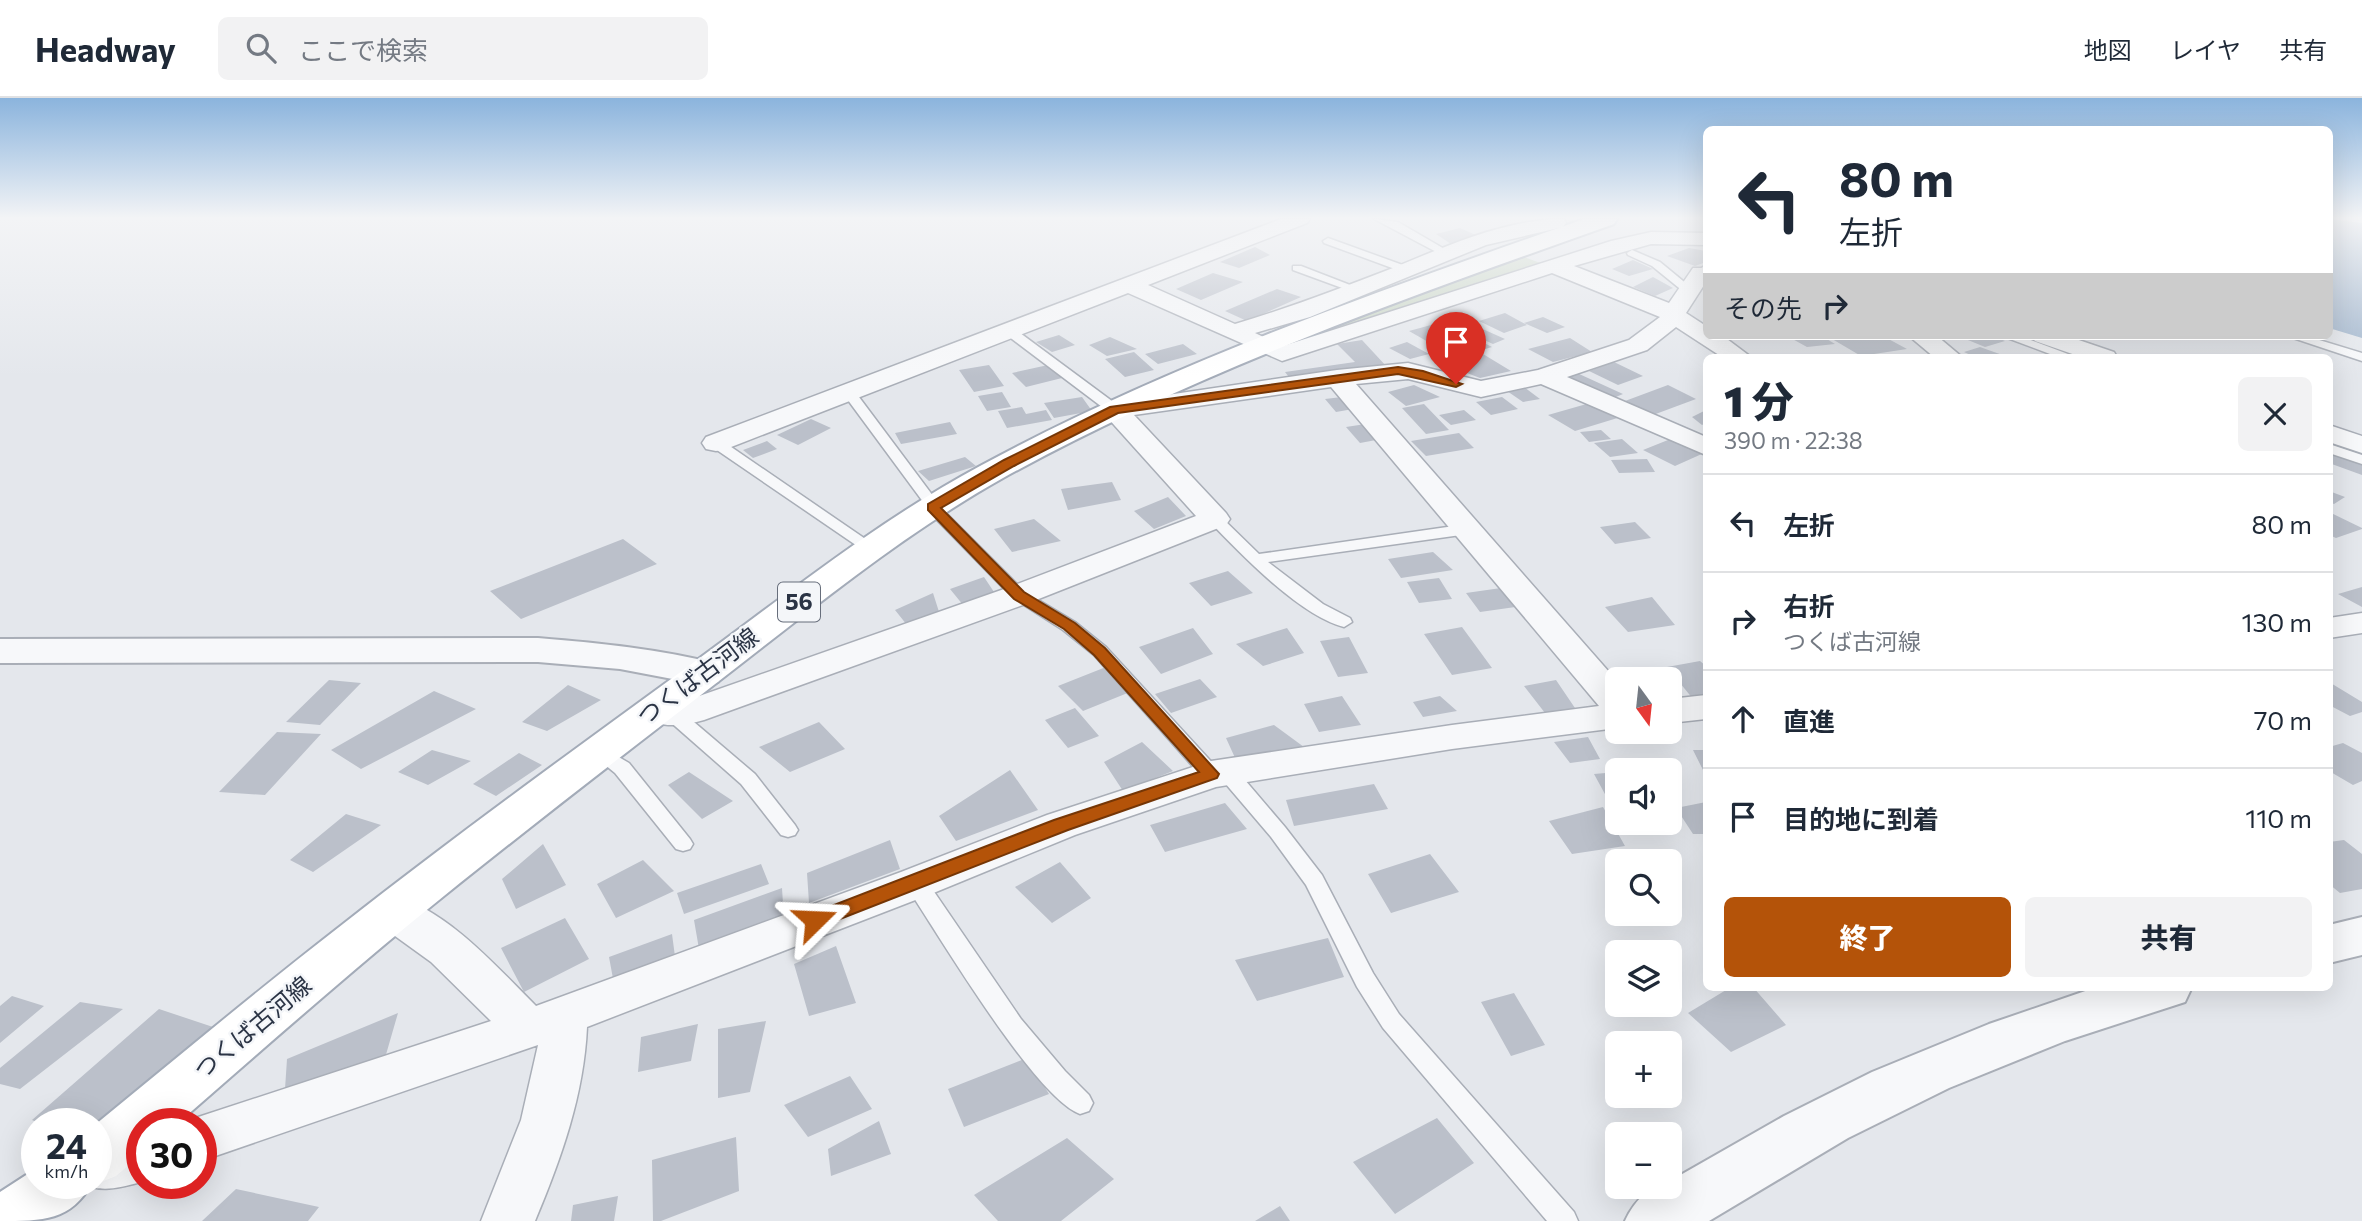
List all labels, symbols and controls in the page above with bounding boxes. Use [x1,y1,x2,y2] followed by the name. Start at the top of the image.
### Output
[218,17,708,80] search box
[35,28,176,69] text: Headway
[242,29,280,67] icon: search
[298,34,428,65] text: ここで検索
[2084,35,2132,64] text: 地図
[2170,35,2241,64] text: レイヤ
[2279,35,2327,64] text: 共有
[1839,147,1954,207] text: 80 m
[1724,154,1815,245] icon: left
[1839,211,1903,251] text: 左折
[1816,287,1854,325] icon: right
[1724,292,1802,323] text: その先
[1426,312,1486,384] pin
[1437,323,1475,361] icon: arrive
[1724,374,1794,426] text: 1 分
[2238,377,2312,451] button: close
[1724,426,1863,454] text: 390 m · 22:38
[1724,504,1762,542] icon: left
[2252,508,2312,539] text: 80 m
[1783,509,1835,540] text: 左折
[778,582,820,622] road number: 56
[1783,590,1835,621] text: 右折
[1724,602,1762,640] icon: right
[2241,606,2312,637] text: 130 m
[631,621,763,731] street label: つくば古河線
[1783,627,1921,655] text: つくば古河線
[1605,667,1682,744] north arrow
[1605,667,1682,1199] map controls
[1724,700,1762,738] icon: ahead
[2254,704,2312,735] text: 70 m
[1783,705,1835,736] text: 直進
[1605,758,1682,835] button: sound
[1724,798,1762,836] icon: arrive
[2245,802,2312,833] text: 110 m
[1783,803,1939,834] text: 目的地に到着
[1605,849,1682,926] button: search
[778,883,852,957] position arrow
[1724,897,2011,977] button: 終了
[2025,897,2312,977] button: 共有
[1605,940,1682,1017] button: layers
[188,969,317,1084] street label: つくば古河線
[1605,1031,1682,1108] button: +
[126,1108,217,1199] speed limit sign: 30
[1605,1122,1682,1199] button: −
[46,1123,87,1166] text: 24
[45,1160,88,1182] text: km/h

